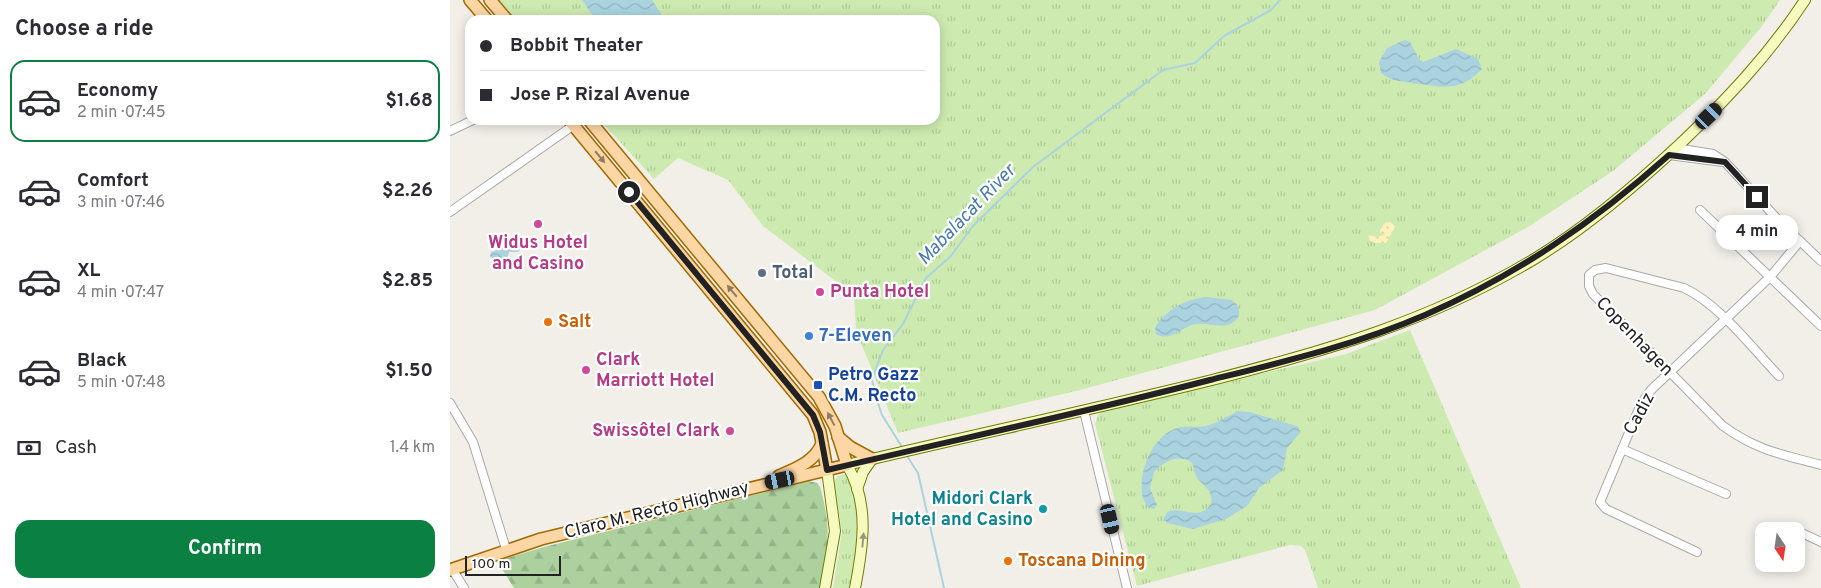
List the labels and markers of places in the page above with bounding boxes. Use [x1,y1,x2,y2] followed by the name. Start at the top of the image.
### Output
[532,218,544,230] marker: Widus Hotel and Casino
[488,232,588,276] place label: Widus Hotel and Casino
[772,262,814,285] place label: Total
[756,267,768,279] marker: Total
[830,281,929,304] place label: Punta Hotel
[814,286,826,298] marker: Punta Hotel
[558,311,591,334] place label: Salt
[542,316,554,328] marker: Salt
[819,325,892,348] place label: 7-Eleven
[803,330,815,342] marker: 7-Eleven
[596,349,715,393] place label: Clark Marriott Hotel
[580,364,592,376] marker: Clark Marriott Hotel
[828,364,919,408] place label: Petro Gazz C.M. Recto
[812,379,824,391] marker: Petro Gazz C.M. Recto
[592,420,720,443] place label: Swissôtel Clark
[724,425,736,437] marker: Swissôtel Clark
[891,488,1033,532] place label: Midori Clark Hotel and Casino
[1037,503,1049,515] marker: Midori Clark Hotel and Casino
[1018,550,1146,573] place label: Toscana Dining
[1002,555,1014,567] marker: Toscana Dining

